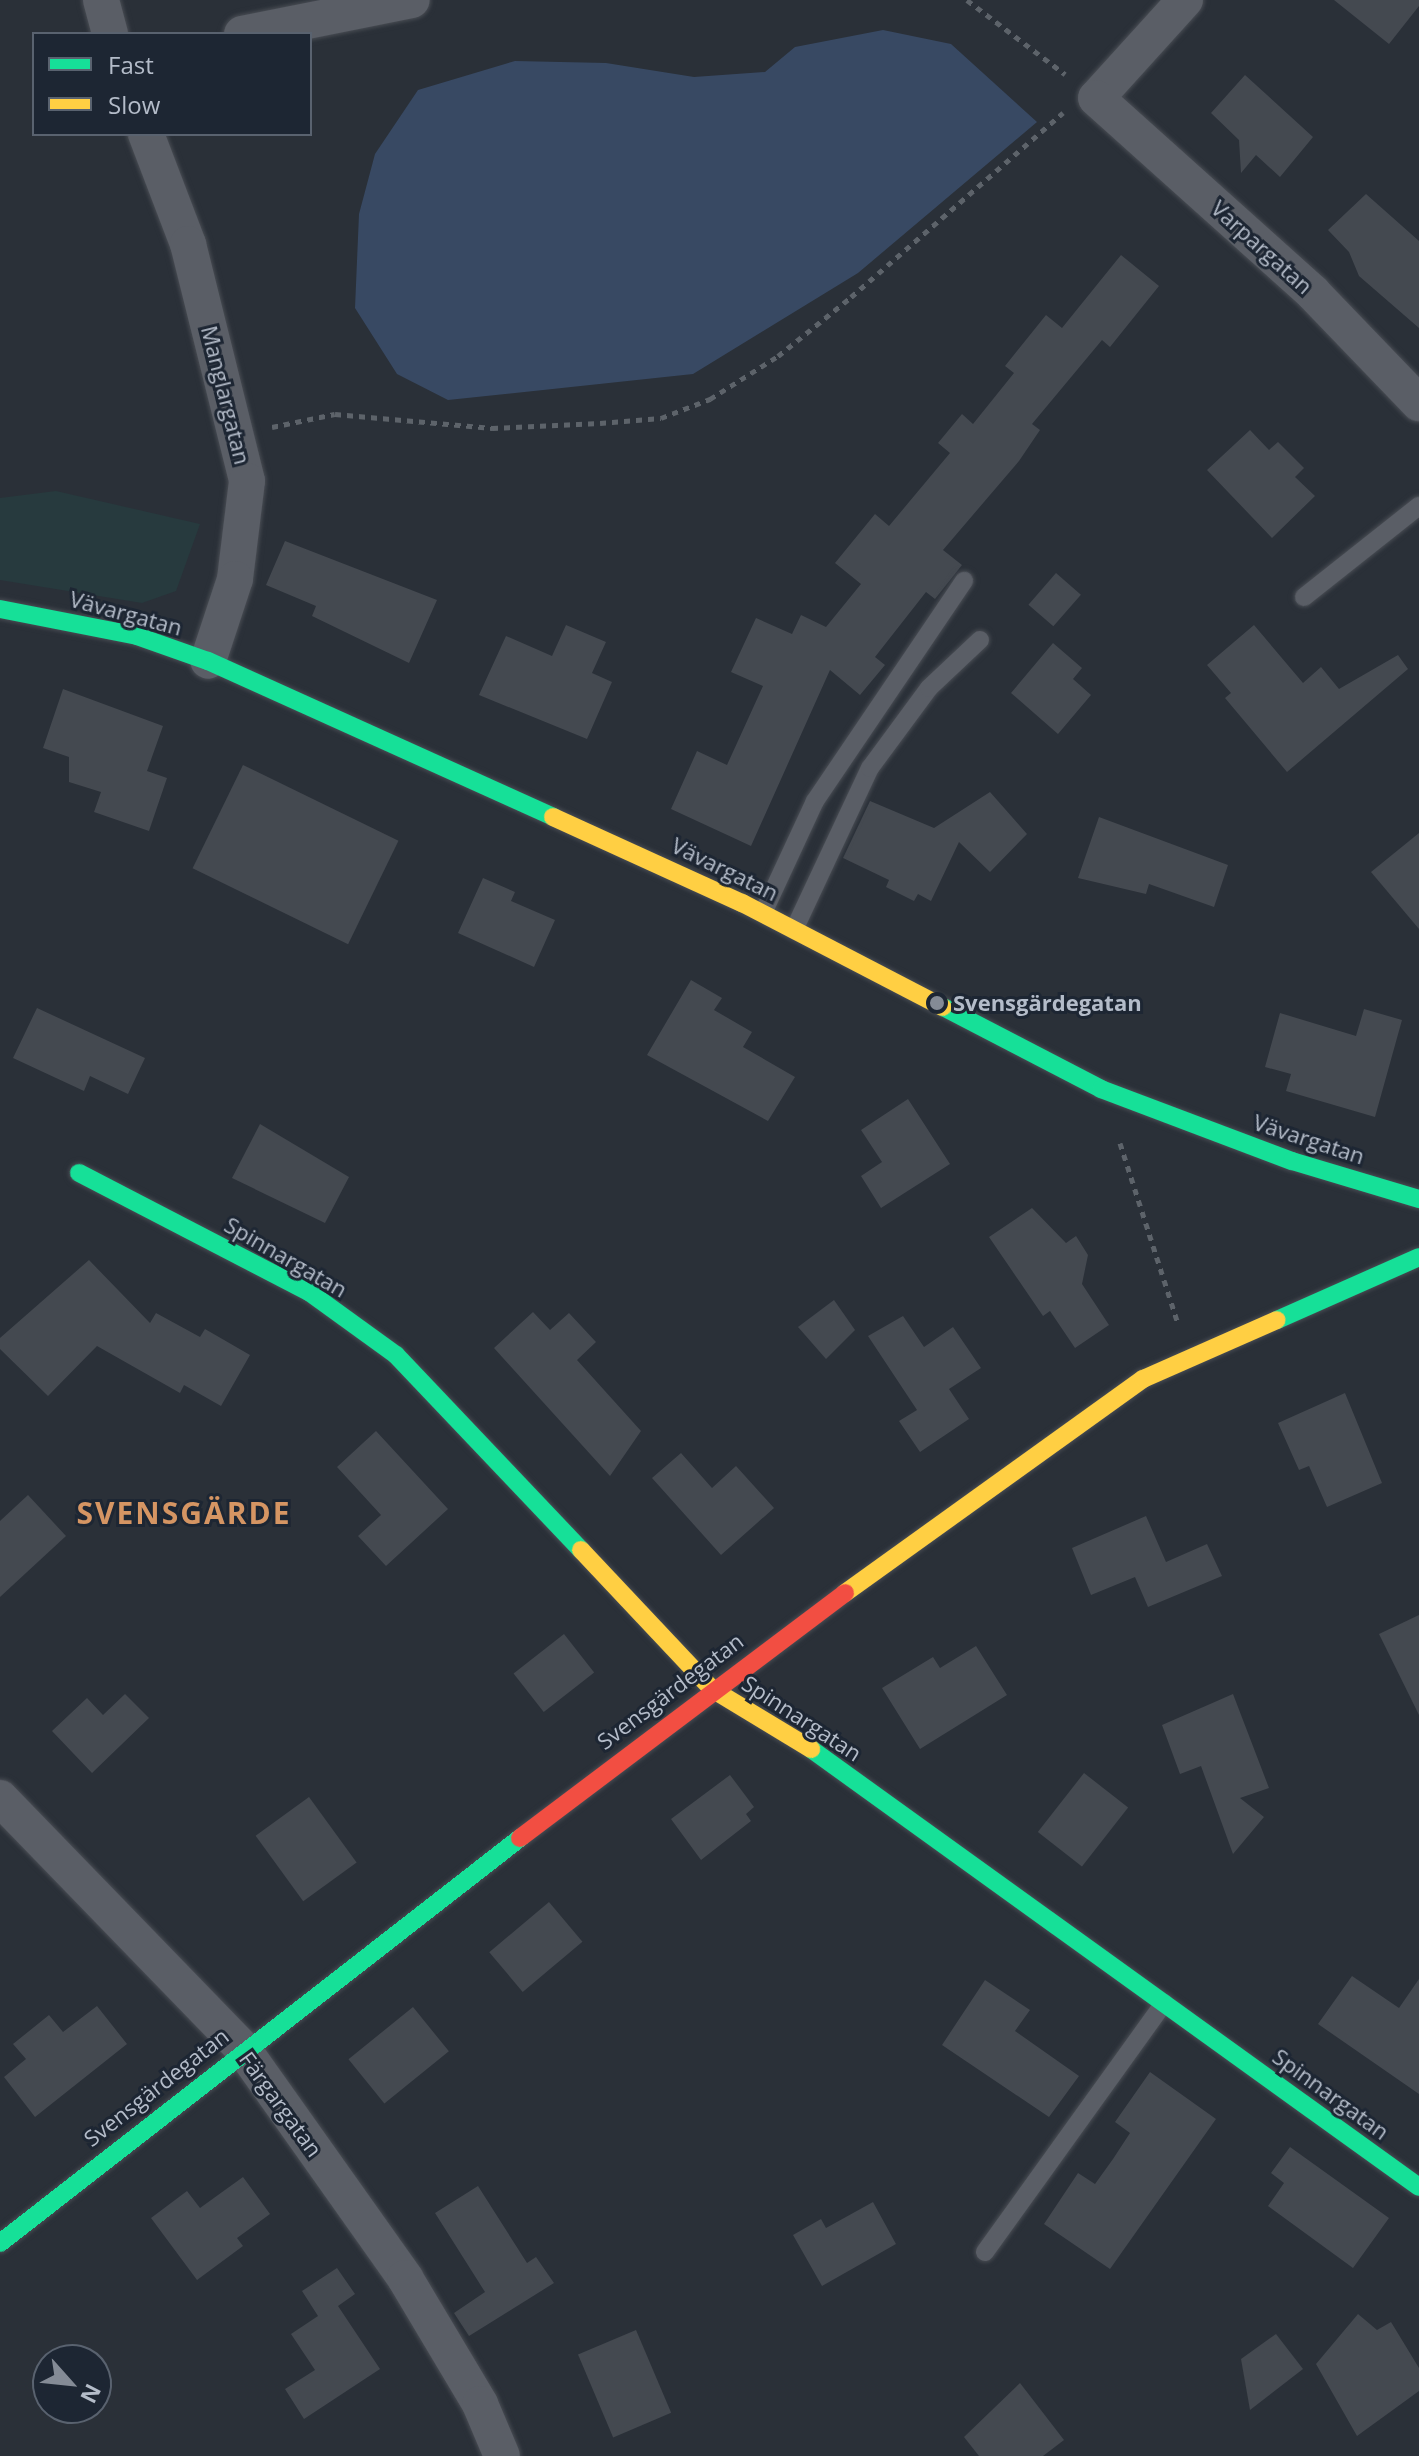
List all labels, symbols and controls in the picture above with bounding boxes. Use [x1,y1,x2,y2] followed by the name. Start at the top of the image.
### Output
[32,32,312,136] legend
[108,48,154,81] text: Fast
[108,88,160,121] text: Slow
[1206,195,1318,299] street label: Varpargatan
[196,323,256,467] street label: Manglargatan
[67,585,185,641] street label: Vävargatan
[667,832,783,906] street label: Vävargatan
[953,990,1142,1016] place label: Svensgärdegatan
[928,994,946,1012] marker: Svensgärdegatan
[1250,1109,1368,1169] street label: Vävargatan
[220,1211,352,1303] street label: Spinnargatan
[77,1495,291,1531] district label: SVENSGÄRDE
[592,1627,748,1755] street label: Svensgärdegatan
[737,1670,867,1766] street label: Spinnargatan
[78,2022,234,2152] street label: Svensgärdegatan
[1268,2043,1394,2145] street label: Spinnargatan
[234,2046,328,2162] street label: Färgargatan
[32,2344,112,2424] north arrow
[74,2379,109,2409] text: N

